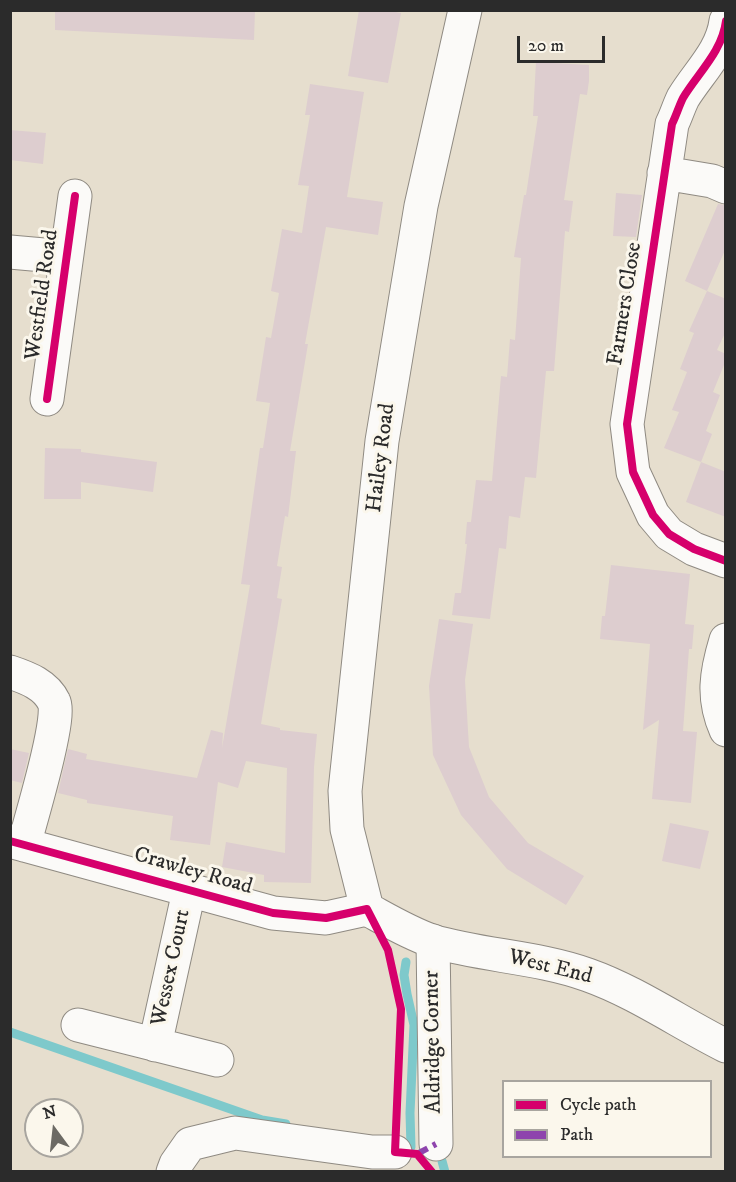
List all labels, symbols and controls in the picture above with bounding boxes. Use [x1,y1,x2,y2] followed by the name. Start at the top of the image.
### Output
[520,24,608,62] scale bar
[528,35,564,57] text: 20 m
[21,228,65,362] street label: Westfield Road
[603,240,649,368] street label: Farmers Close
[362,402,402,514] street label: Hailey Road
[131,843,255,901] street label: Crawley Road
[147,907,197,1029] street label: Wessex Court
[505,945,595,991] street label: West End
[420,970,448,1114] street label: Aldridge Corner
[502,1080,712,1158] legend
[560,1094,637,1116] text: Cycle path
[24,1098,84,1158] north arrow
[41,1101,59,1124] text: N
[560,1124,593,1146] text: Path

